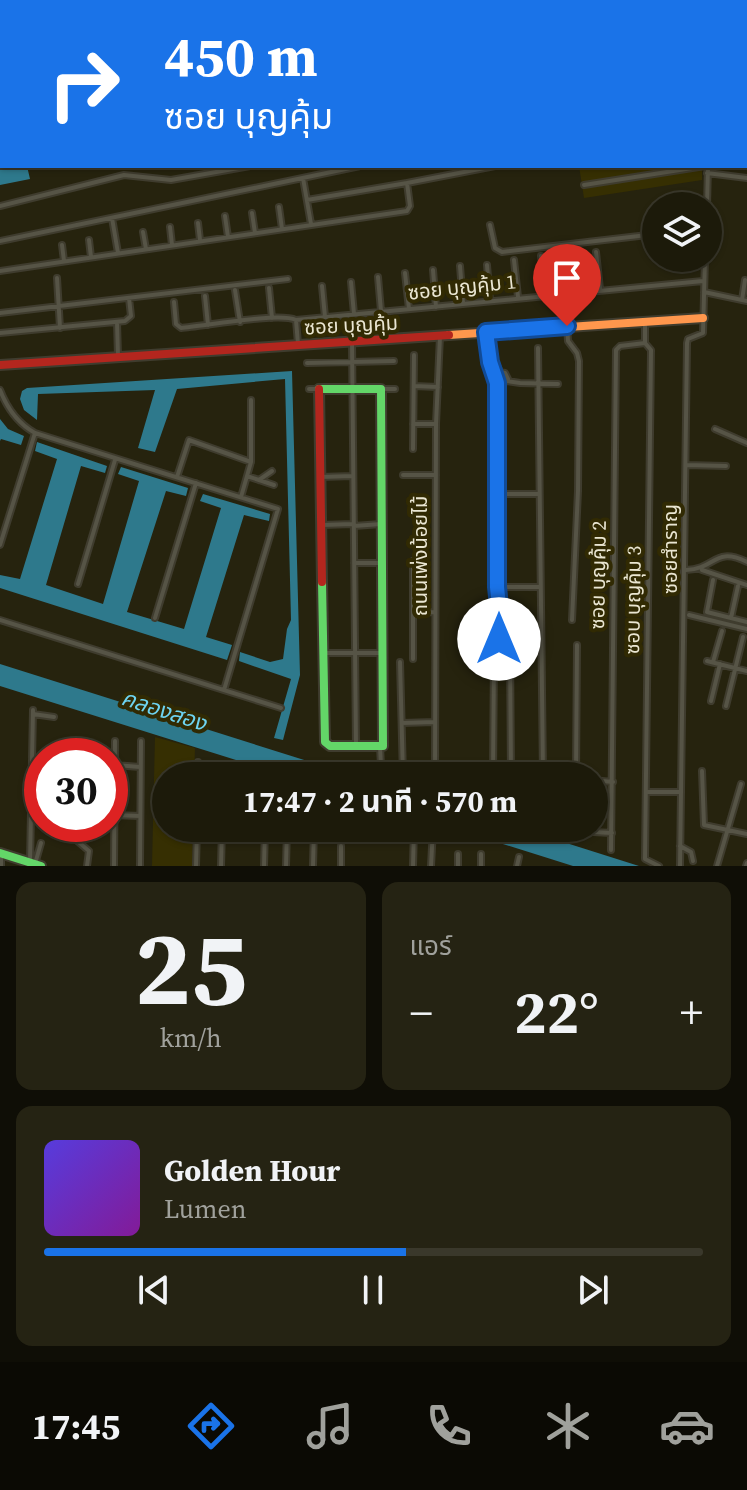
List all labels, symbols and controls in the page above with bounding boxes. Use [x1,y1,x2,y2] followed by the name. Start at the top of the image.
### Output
[164,18,318,95] text: 450 m
[32,32,136,136] icon: right
[164,92,333,141] text: ซอย บุญคุ้ม
[642,192,722,272] map controls
[642,192,722,272] button: layers
[533,244,601,326] pin
[545,256,589,300] icon: arrive
[407,267,517,307] street label: ซอย บุญคุ้ม 1
[303,309,399,341] street label: ซอย บุญคุ้ม
[406,496,434,616] street label: ถนนเพ่งน้อยไม้
[656,504,684,594] street label: ซอยสำราญ
[583,520,613,630] street label: ซอย บุญคุ้ม 2
[618,545,648,655] street label: ซอบ บุญคุ้ม 3
[457,597,541,681] position arrow
[118,682,211,738] water label: คลองสอง
[24,738,128,842] speed limit sign: 30
[243,781,517,822] text: 17:47 · 2 นาที · 570 m
[134,896,247,1039] text: 25
[410,928,452,964] text: แอร์
[514,971,599,1053] text: 22°
[410,982,433,1043] text: −
[680,982,703,1043] text: +
[160,1020,222,1056] text: km/h
[164,1150,340,1191] text: Golden Hour
[164,1191,246,1227] text: Lumen
[132,1268,176,1312] icon: previous
[351,1268,395,1312] icon: pause
[571,1268,615,1312] icon: next
[183,1398,239,1454] icon: directions
[302,1398,358,1454] icon: music
[421,1398,477,1454] icon: phone
[540,1398,596,1454] icon: climate
[659,1398,715,1454] icon: car
[32,1402,120,1451] text: 17:45

